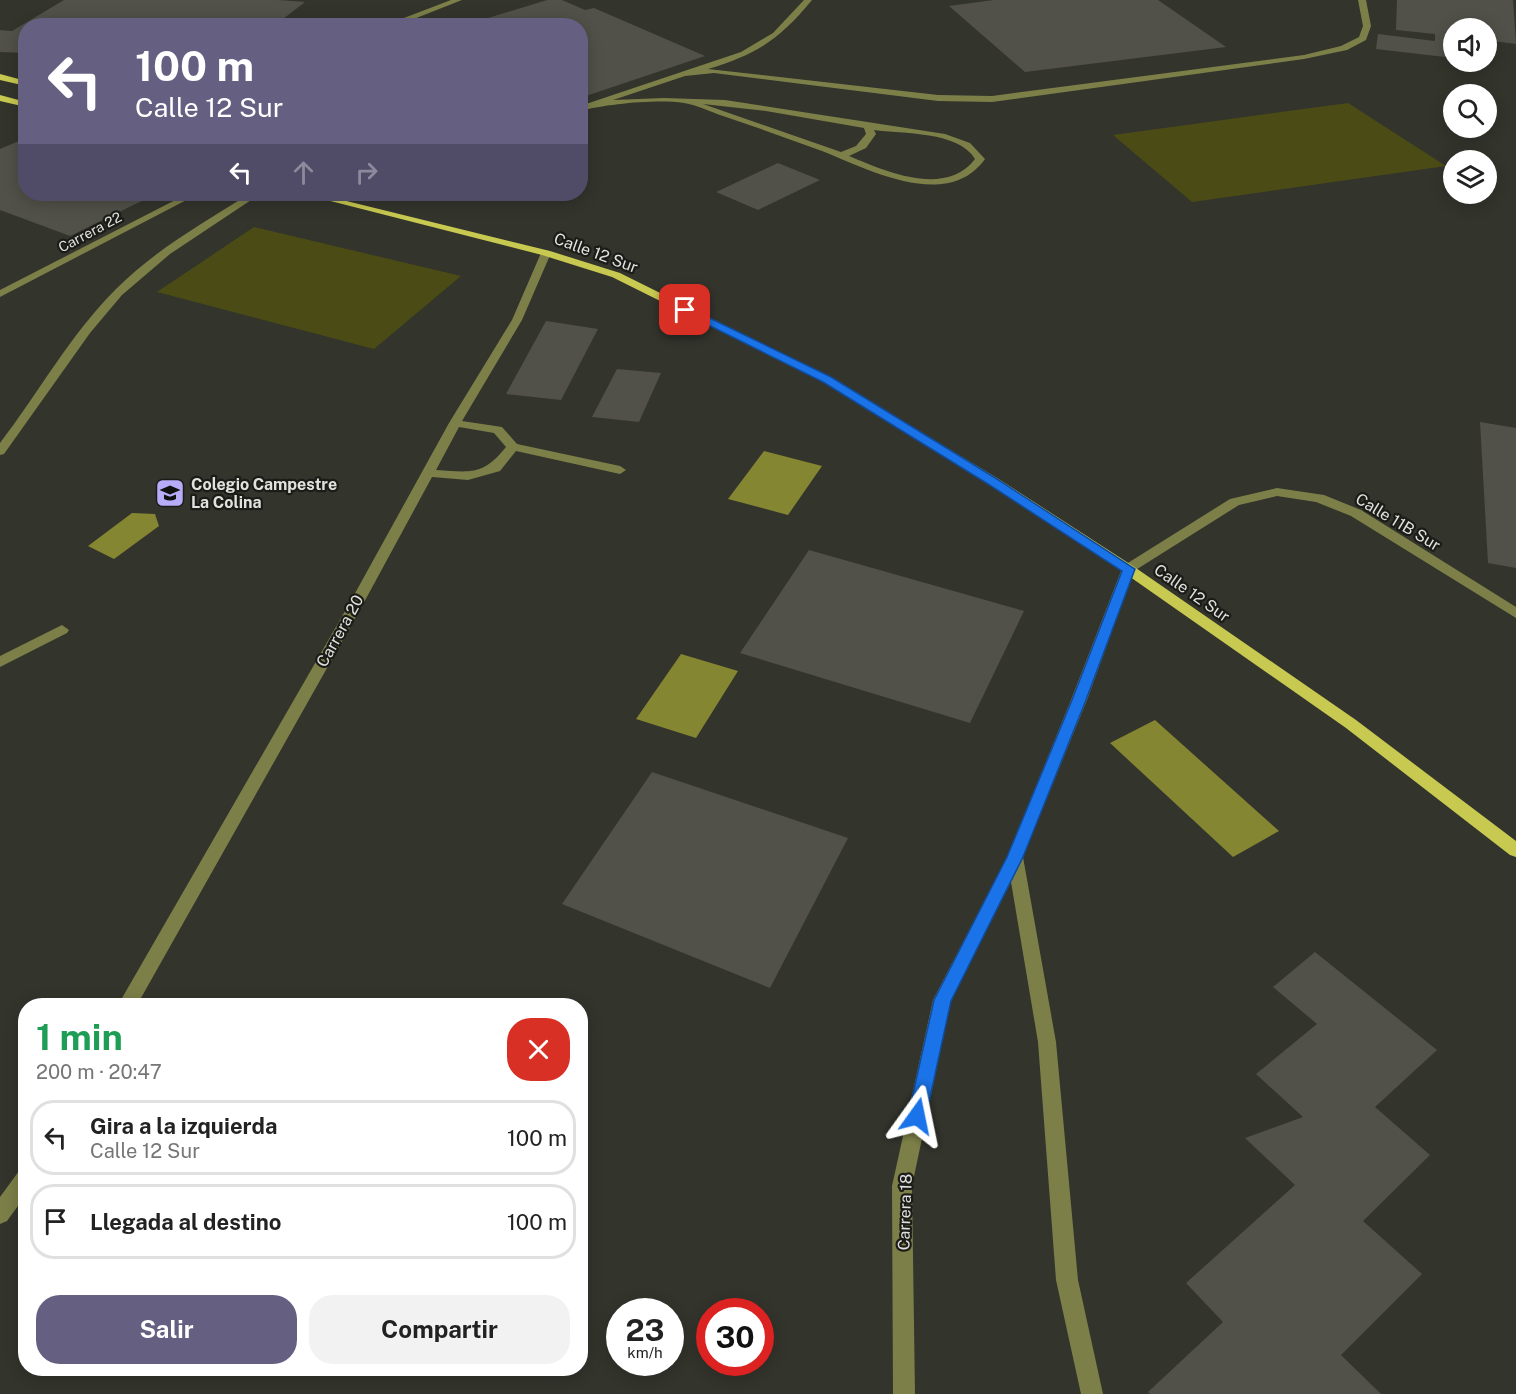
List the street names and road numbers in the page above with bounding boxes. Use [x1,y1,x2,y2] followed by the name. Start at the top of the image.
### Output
[56,209,124,255] street label: Carrera 22
[551,229,641,277] street label: Calle 12 Sur
[1352,489,1444,555] street label: Calle 11B Sur
[1151,560,1233,626] street label: Calle 12 Sur
[312,592,368,670] street label: Carrera 20
[894,1173,916,1251] street label: Carrera 18

